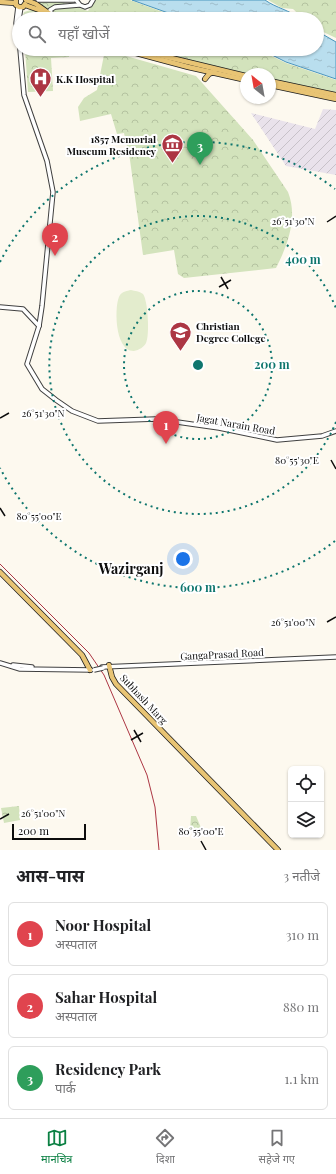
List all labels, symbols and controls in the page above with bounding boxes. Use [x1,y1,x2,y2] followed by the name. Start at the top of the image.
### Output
[12,12,324,56] search box
[26,23,48,45] icon: search
[58,23,110,43] text: यहाँ खोजें
[27,66,53,99] hospital icon: K.K Hospital
[240,68,276,104] north arrow
[56,72,114,86] place label: K.K Hospital
[67,132,157,158] place label: 1857 Memorial Museum Residency
[159,132,185,165] museum icon: 1857 Memorial Museum Residency
[187,132,213,165] pin: 3
[271,214,315,228] text: 26°51'30"N
[42,223,68,256] pin: 2
[285,251,321,267] text: 400 m
[168,319,194,352] school or university icon: Christian Degree College
[196,319,266,345] place label: Christian Degree College
[254,356,290,372] text: 200 m
[191,358,205,372] centre of rings
[21,406,65,420] text: 26°51'30"N
[195,410,277,438] street label: Jagat Narain Road
[153,411,179,444] pin: 1
[275,453,319,467] text: 80°55'30"E
[16,509,62,523] text: 80°55'00"E
[173,549,193,569] your location
[97,559,164,578] district label: Wazirganj
[180,579,216,595] text: 600 m
[271,615,315,629] text: 26°51'00"N
[180,645,264,663] street label: GangaPrasad Road
[117,671,171,728] street label: Subhash Marg
[288,766,324,838] map controls
[288,766,324,802] button: locate
[288,802,324,838] button: layers
[21,806,65,820] text: 26°51'00"N
[12,822,86,841] scale bar
[18,823,49,838] text: 200 m
[178,824,224,838] text: 80°55'00"E
[16,864,84,886] text: आस-पास
[283,867,320,884] text: 3 नतीजे
[55,915,151,935] text: Noor Hospital
[28,926,32,943] text: 1
[286,926,319,943] text: 310 m
[55,935,97,952] text: अस्पताल
[55,987,157,1007] text: Sahar Hospital
[27,998,33,1015] text: 2
[283,998,319,1015] text: 880 m
[55,1007,97,1024] text: अस्पताल
[55,1059,161,1079] text: Residency Park
[27,1070,33,1087] text: 3
[285,1070,319,1087] text: 1.1 km
[55,1079,76,1096] text: पार्क
[41,1127,72,1167] tab: मानचित्र
[154,1127,176,1167] tab: दिशा
[258,1127,295,1167] tab: सहेजे गए

